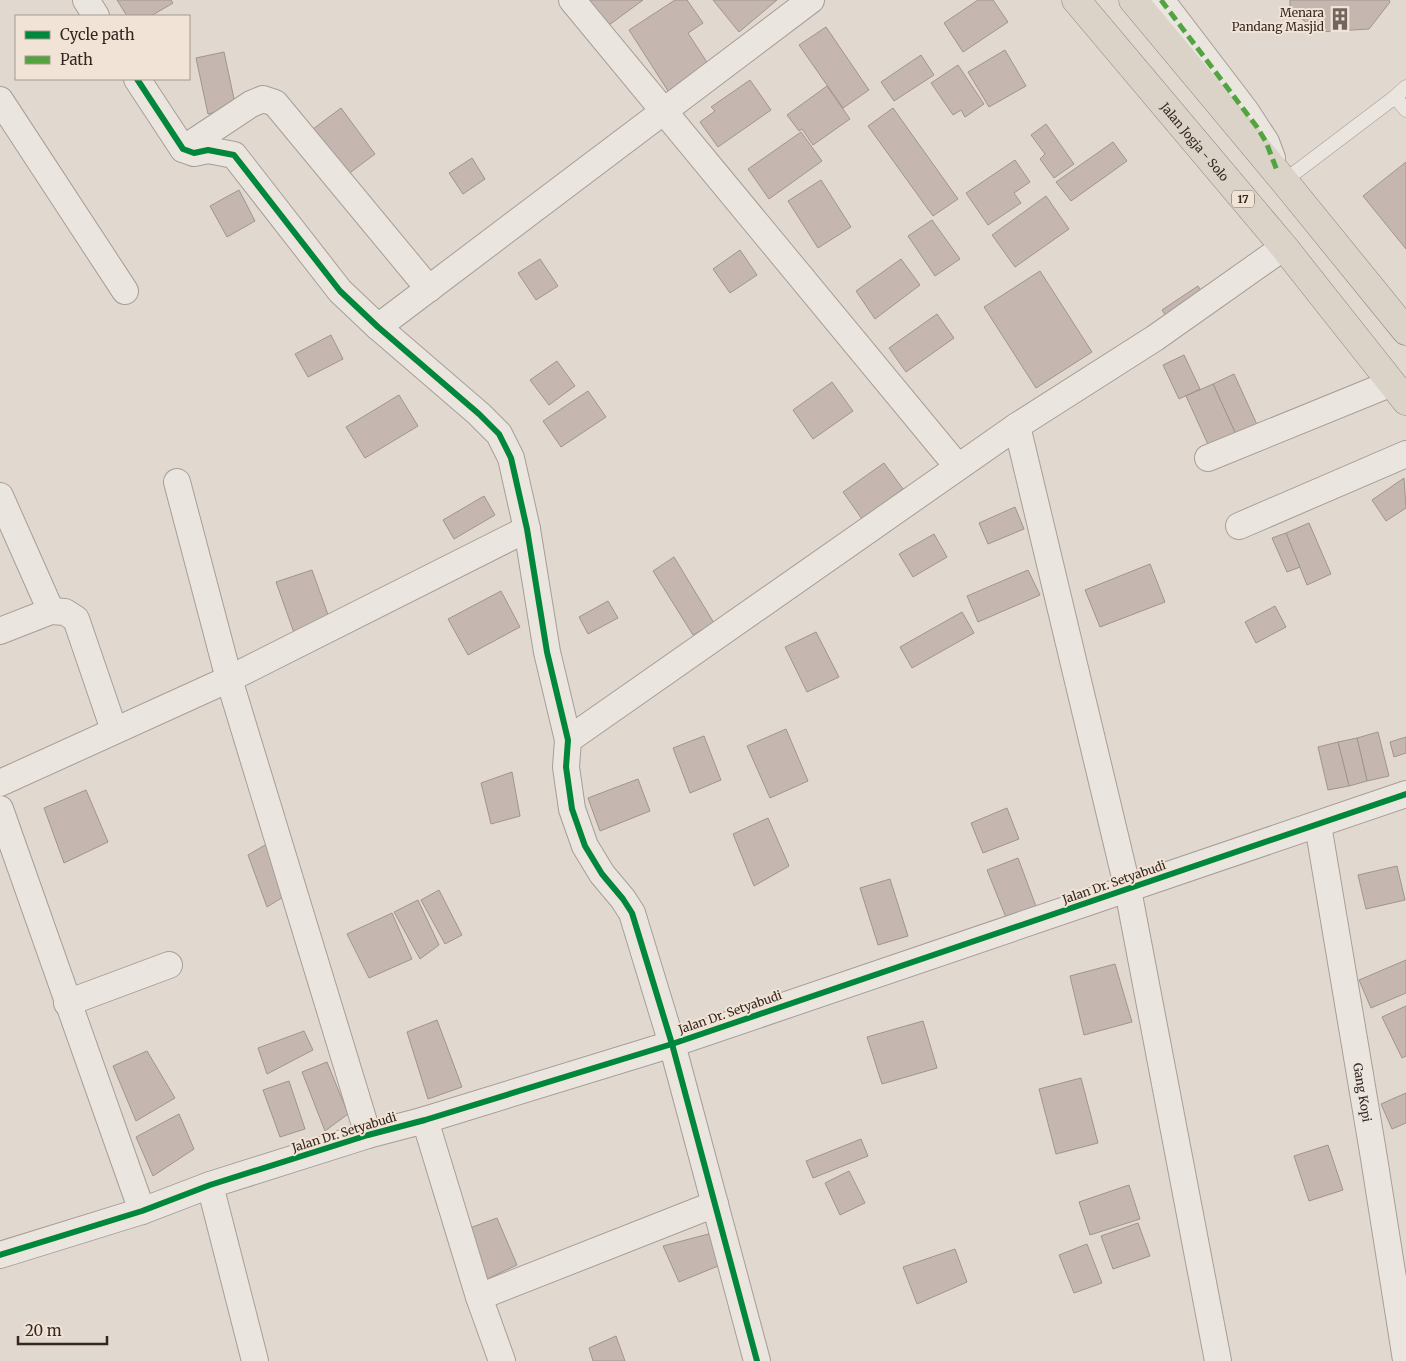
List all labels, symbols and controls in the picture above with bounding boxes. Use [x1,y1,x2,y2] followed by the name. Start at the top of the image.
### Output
[1232,5,1325,34] place label: Menara Pandang Masjid
[1327,6,1353,32] building icon: Menara Pandang Masjid
[15,15,190,80] legend
[60,25,135,44] text: Cycle path
[60,50,93,69] text: Path
[1157,98,1232,184] street label: Jalan Jogja - Solo
[1232,190,1254,208] road number: 17
[1059,857,1168,907] street label: Jalan Dr. Setyabudi
[675,987,784,1037] street label: Jalan Dr. Setyabudi
[1351,1062,1375,1123] street label: Gang Kopi
[289,1109,398,1155] street label: Jalan Dr. Setyabudi
[18,1314,106,1346] scale bar
[25,1321,62,1340] text: 20 m

